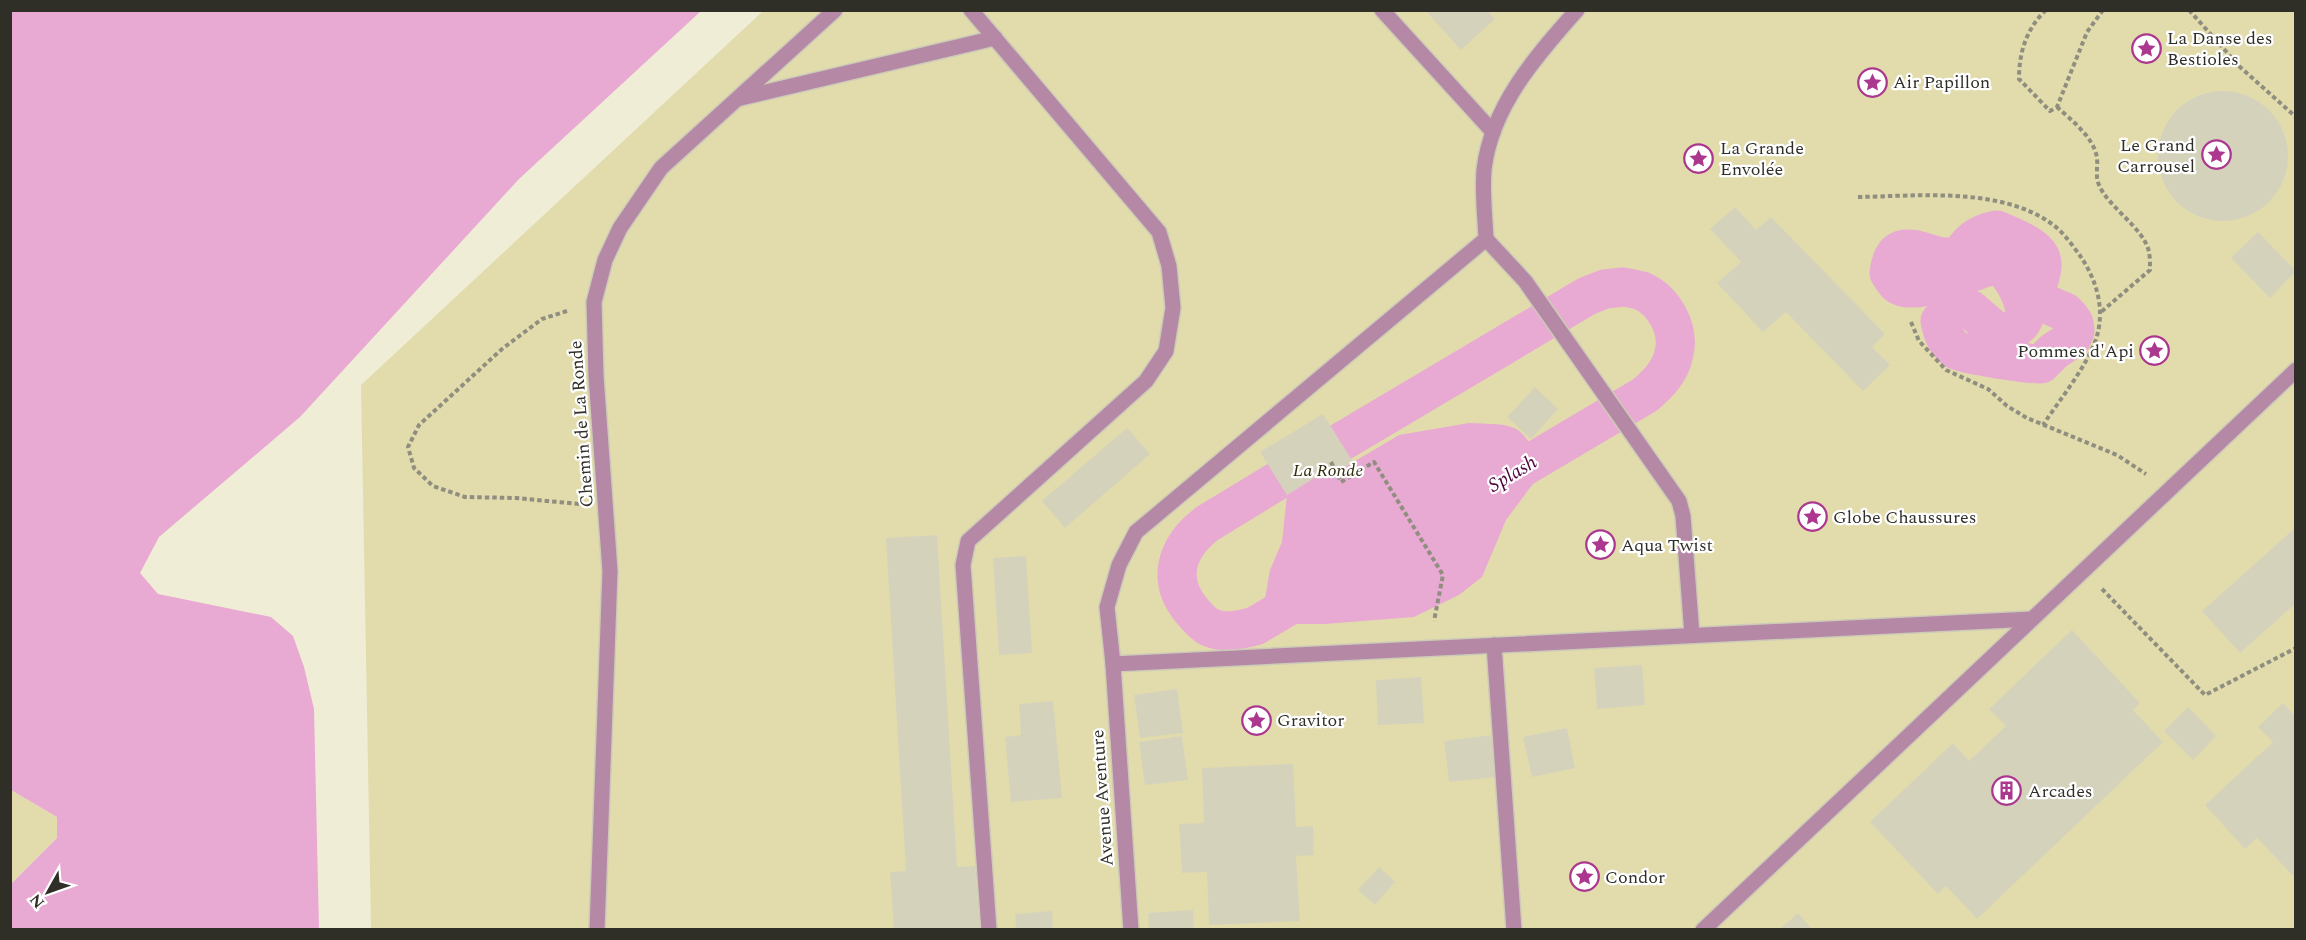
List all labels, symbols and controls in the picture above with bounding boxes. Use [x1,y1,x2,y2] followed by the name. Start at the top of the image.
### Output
[2167,25,2272,73] place label: La Danse des Bestioles
[2130,32,2162,64] place icon: La Danse des Bestioles
[1856,66,1888,98] place icon: Air Papillon
[1893,69,1990,96] place label: Air Papillon
[2117,132,2195,180] place label: Le Grand Carrousel
[1720,135,1804,183] place label: La Grande Envolée
[2200,139,2232,171] place icon: Le Grand Carrousel
[1683,142,1715,174] place icon: La Grande Envolée
[2139,335,2171,367] place icon: Pommes d'Api
[2017,338,2134,365] place label: Pommes d'Api
[562,340,601,508] street label: Chemin de La Ronde
[1482,447,1543,500] water label: Splash
[1293,457,1363,484] park label: La Ronde
[1796,501,1828,533] place icon: Globe Chaussures
[1833,504,1977,531] place label: Globe Chaussures
[1584,529,1616,561] place icon: Aqua Twist
[1621,532,1713,559] place label: Aqua Twist
[1240,704,1272,736] place icon: Gravitor
[1277,707,1344,734] place label: Gravitor
[1084,729,1121,867] street label: Avenue Aventure
[1991,775,2023,807] building icon: Arcades
[2028,778,2093,805] place label: Arcades
[1568,861,1600,893] place icon: Condor
[18,862,78,922] north arrow
[1605,864,1665,891] place label: Condor
[24,888,51,914] text: N

